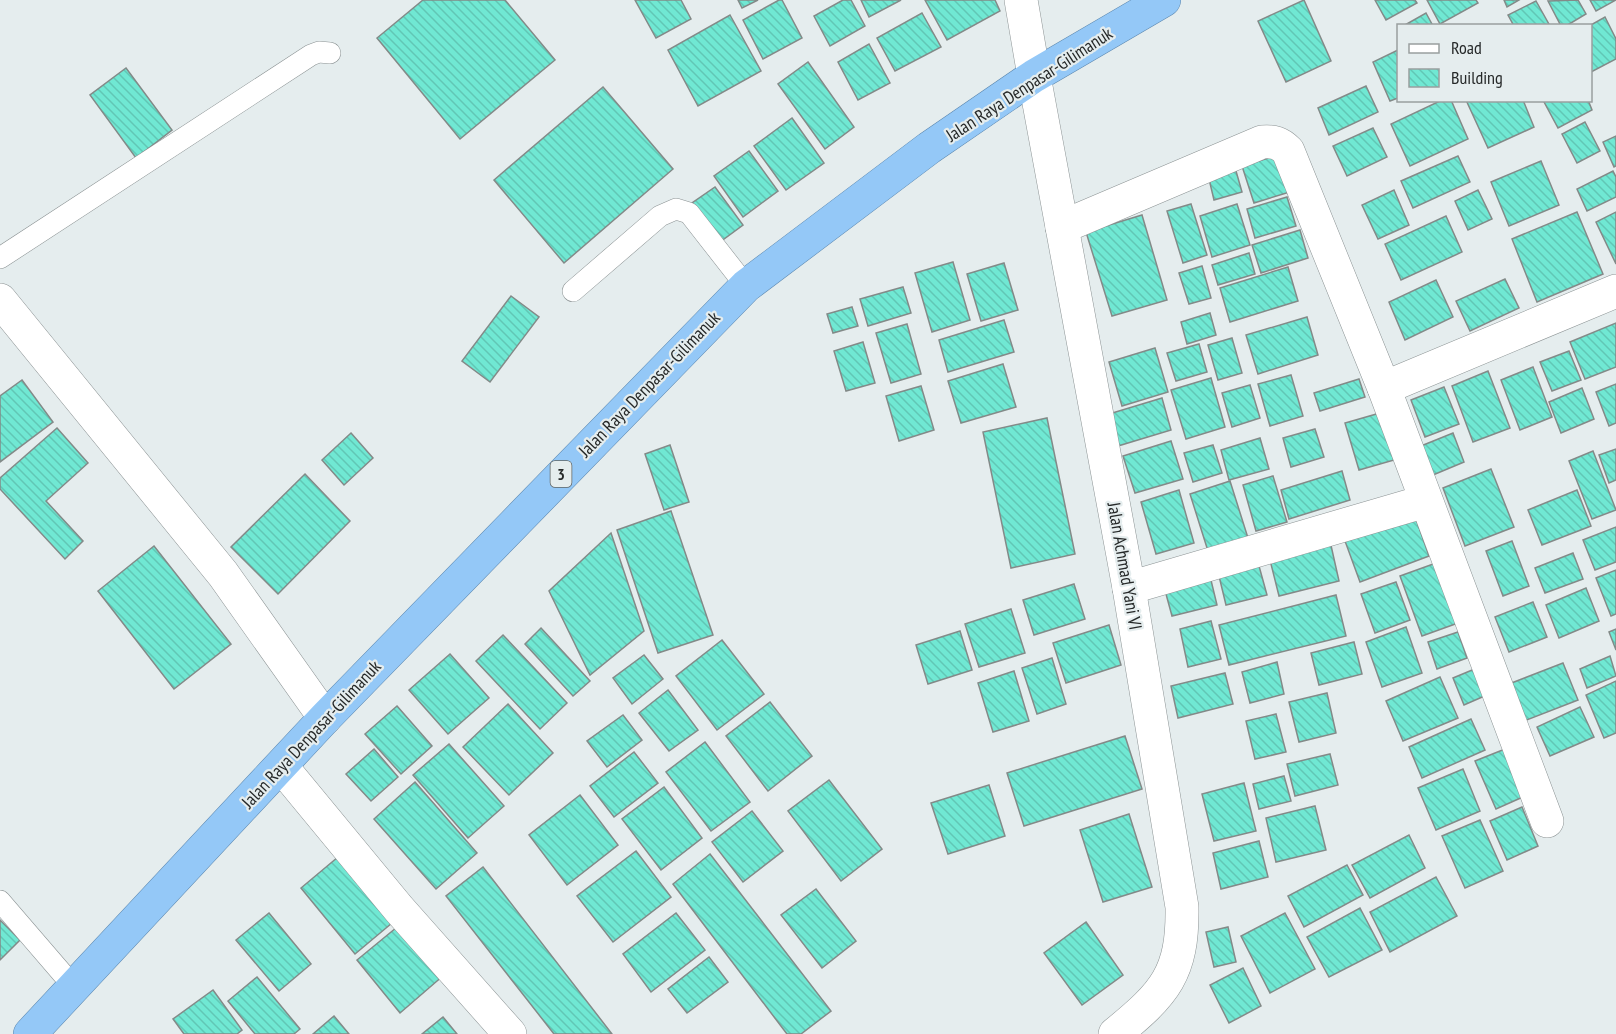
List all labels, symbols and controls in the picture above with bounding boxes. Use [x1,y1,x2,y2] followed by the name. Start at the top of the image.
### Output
[941,22,1117,147] street label: Jalan Raya Denpasar-Gilimanuk
[1397,24,1592,102] legend
[1451,36,1482,59] text: Road
[1451,66,1503,89] text: Building
[573,306,725,462] street label: Jalan Raya Denpasar-Gilimanuk
[550,461,572,487] road number: 3
[1102,500,1148,632] street label: Jalan Achmad Yani VI
[236,655,386,814] street label: Jalan Raya Denpasar-Gilimanuk

